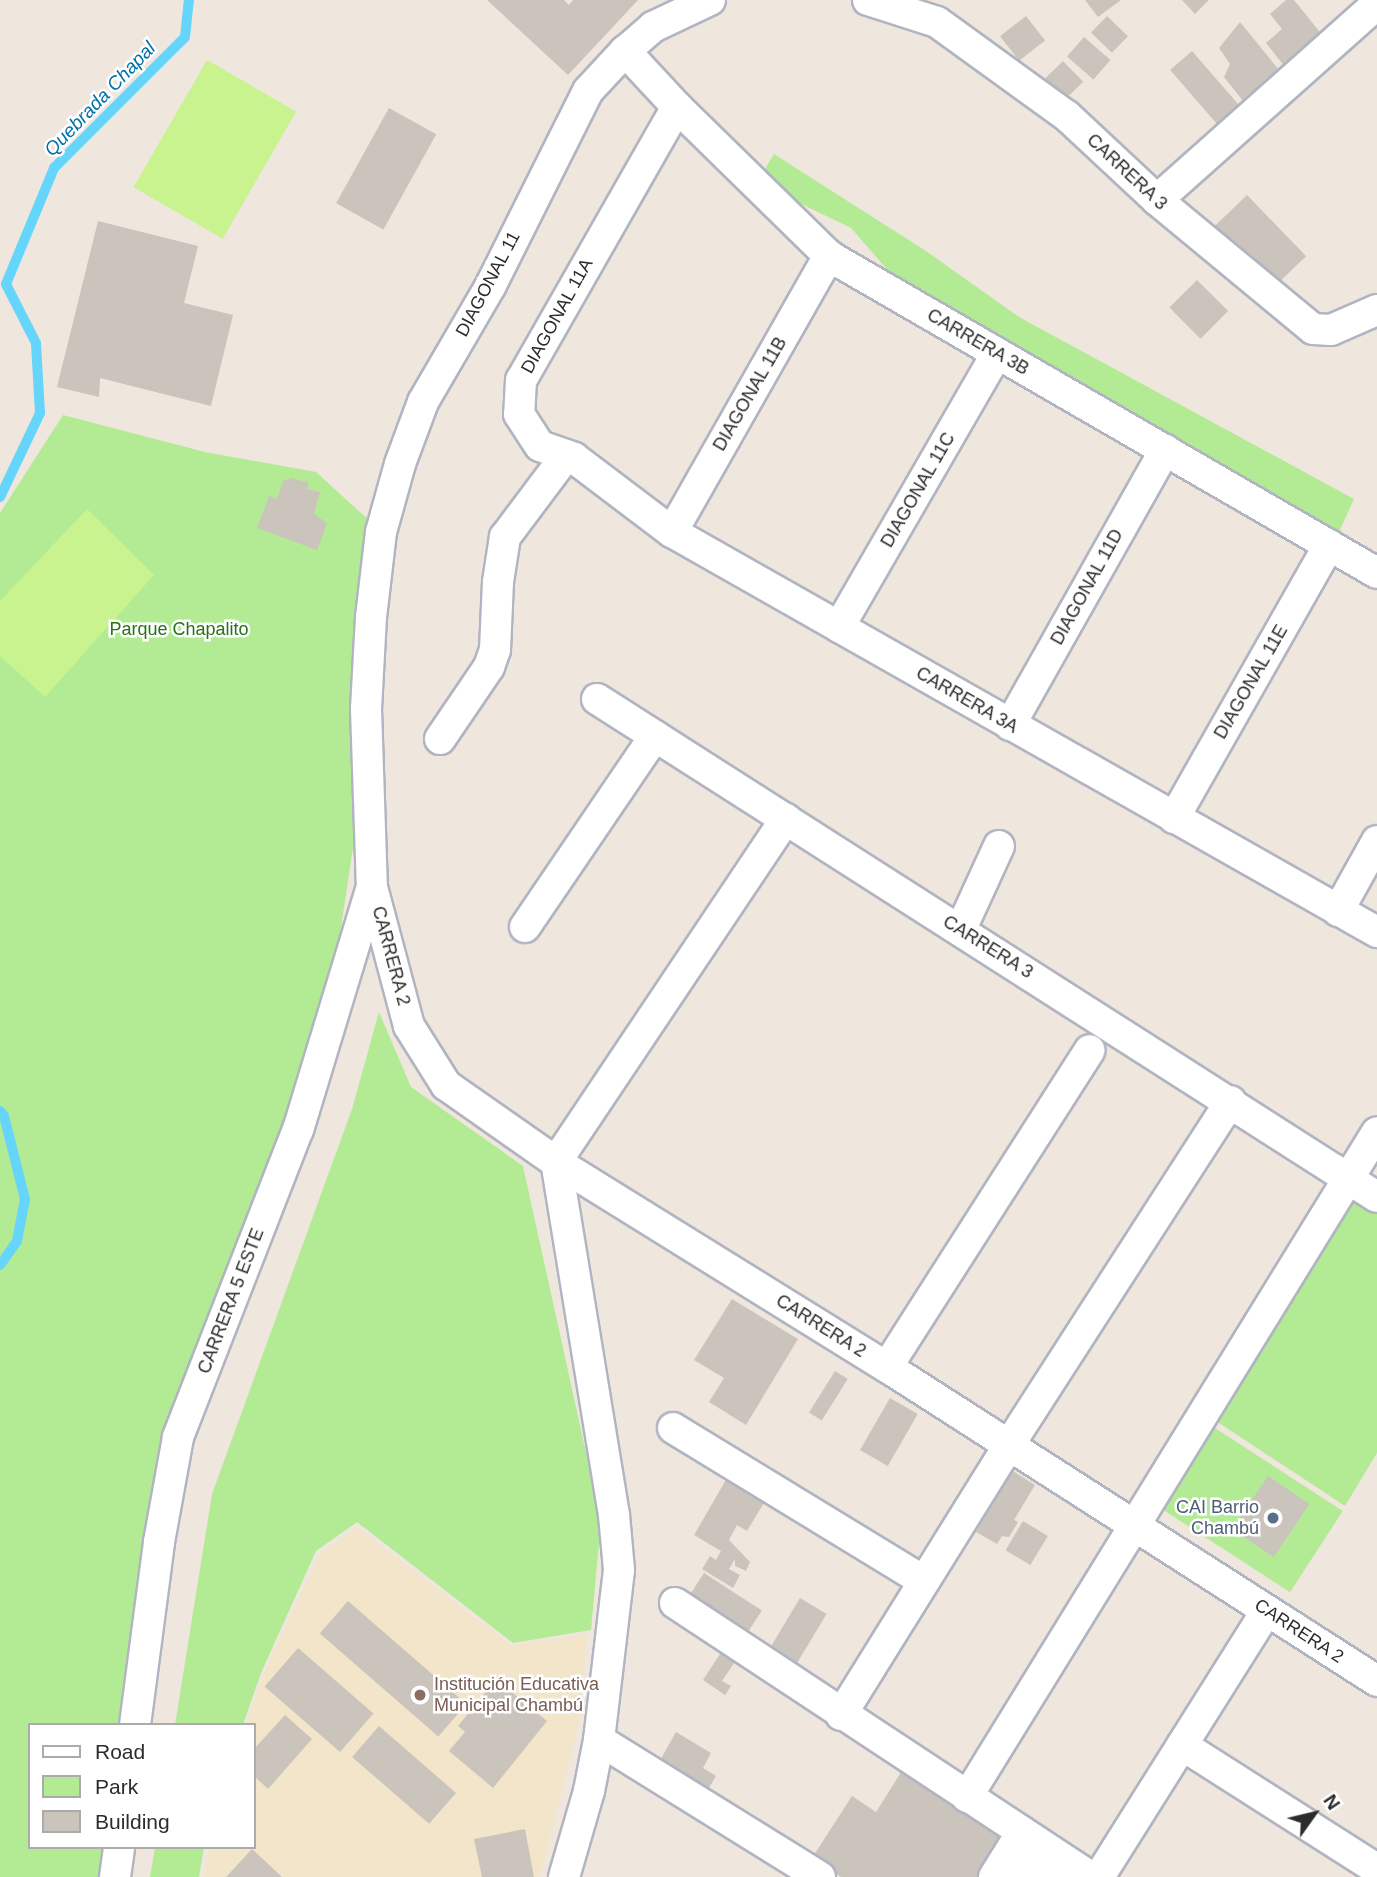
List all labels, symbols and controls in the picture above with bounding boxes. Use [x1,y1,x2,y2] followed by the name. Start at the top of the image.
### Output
[40,37,160,161] water label: Quebrada Chapal
[1082,129,1172,215] street label: CARRERA 3
[451,227,525,341] street label: DIAGONAL 11
[516,254,598,378] street label: DIAGONAL 11A
[923,304,1033,380] street label: CARRERA 3B
[708,333,792,455] street label: DIAGONAL 11B
[876,428,960,552] street label: DIAGONAL 11C
[1046,525,1128,649] street label: DIAGONAL 11D
[109,618,249,640] park label: Parque Chapalito
[1209,621,1293,743] street label: DIAGONAL 11E
[912,662,1022,738] street label: CARRERA 3A
[367,903,415,1009] street label: CARRERA 2
[939,911,1037,983] street label: CARRERA 3
[193,1225,269,1377] street label: CARRERA 5 ESTE
[772,1290,870,1362] street label: CARRERA 2
[1176,1497,1259,1540] place label: CAI Barrio Chambú
[1265,1510,1281,1526] marker: CAI Barrio Chambú
[1250,1594,1348,1668] street label: CARRERA 2
[434,1674,599,1716] place label: Institución Educativa Municipal Chambú
[412,1687,428,1703] marker: Institución Educativa Municipal Chambú
[28,1723,256,1849] legend
[95,1740,145,1763] text: Road
[95,1775,138,1798] text: Park
[1279,1779,1349,1849] north arrow
[1319,1790,1344,1814] text: N
[95,1810,170,1833] text: Building

